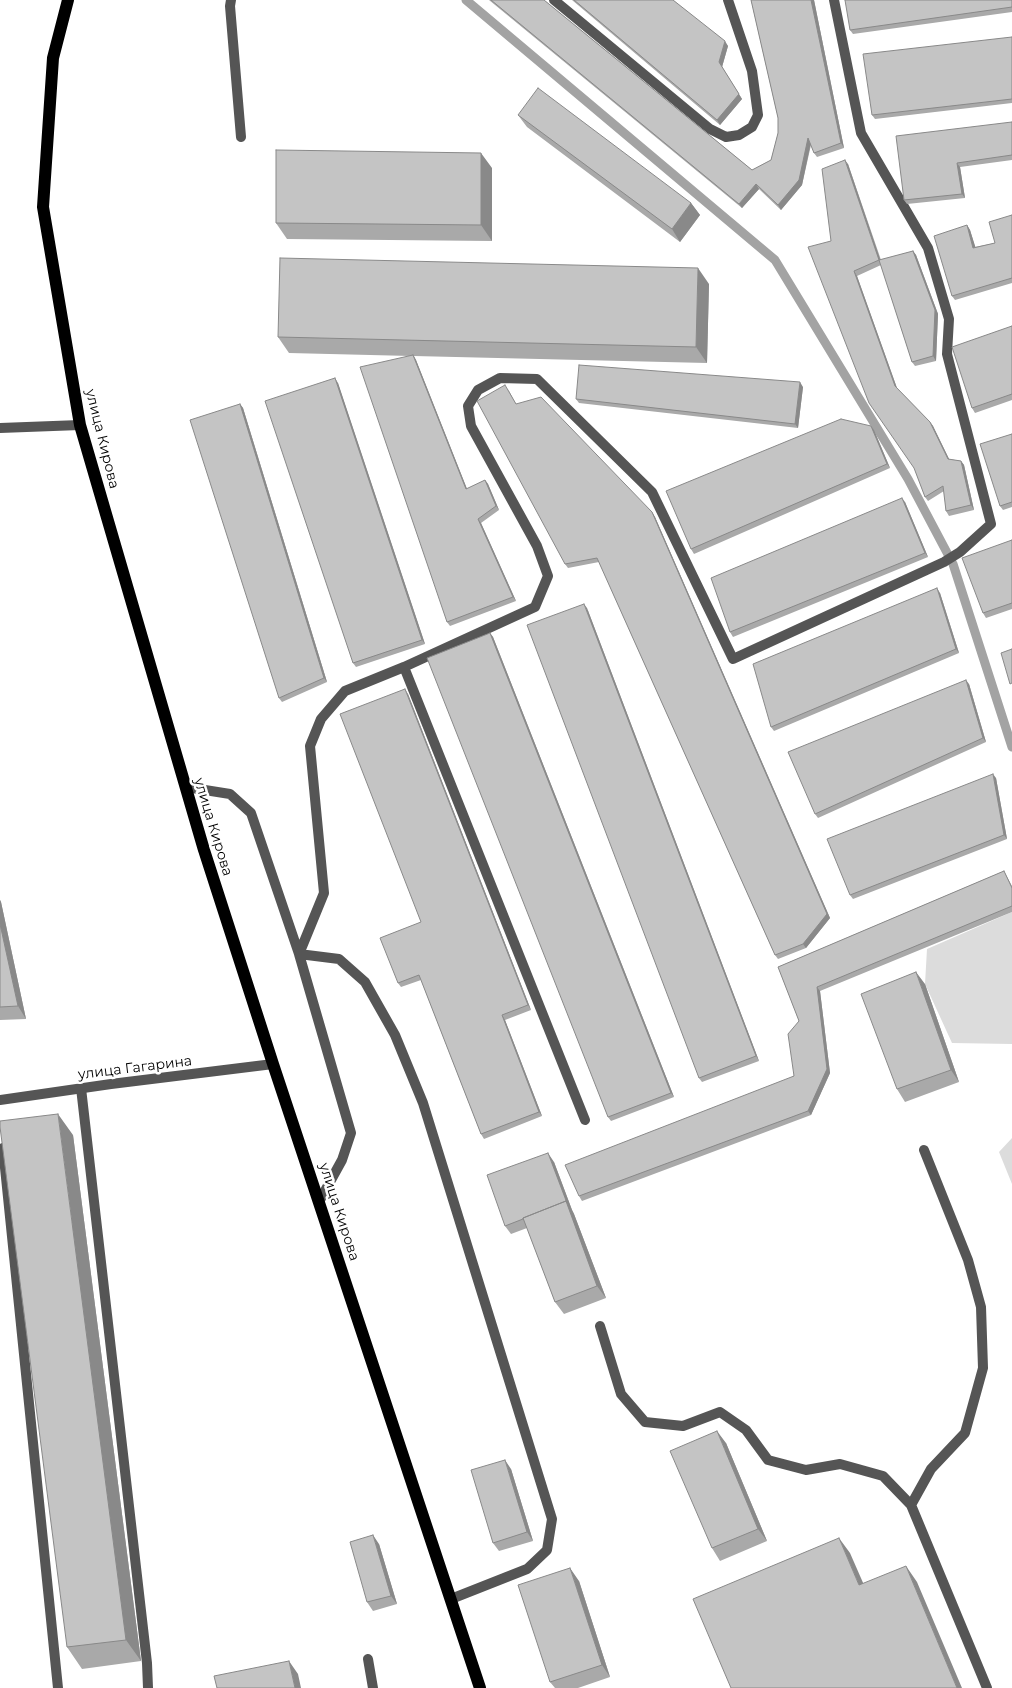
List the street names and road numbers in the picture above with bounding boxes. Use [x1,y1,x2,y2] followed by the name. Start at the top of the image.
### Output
[82,388,122,490] street label: улица Кирова
[190,776,236,878] street label: улица Кирова
[77,1053,193,1083] street label: улица Гагарина
[315,1161,363,1263] street label: улица Кирова

